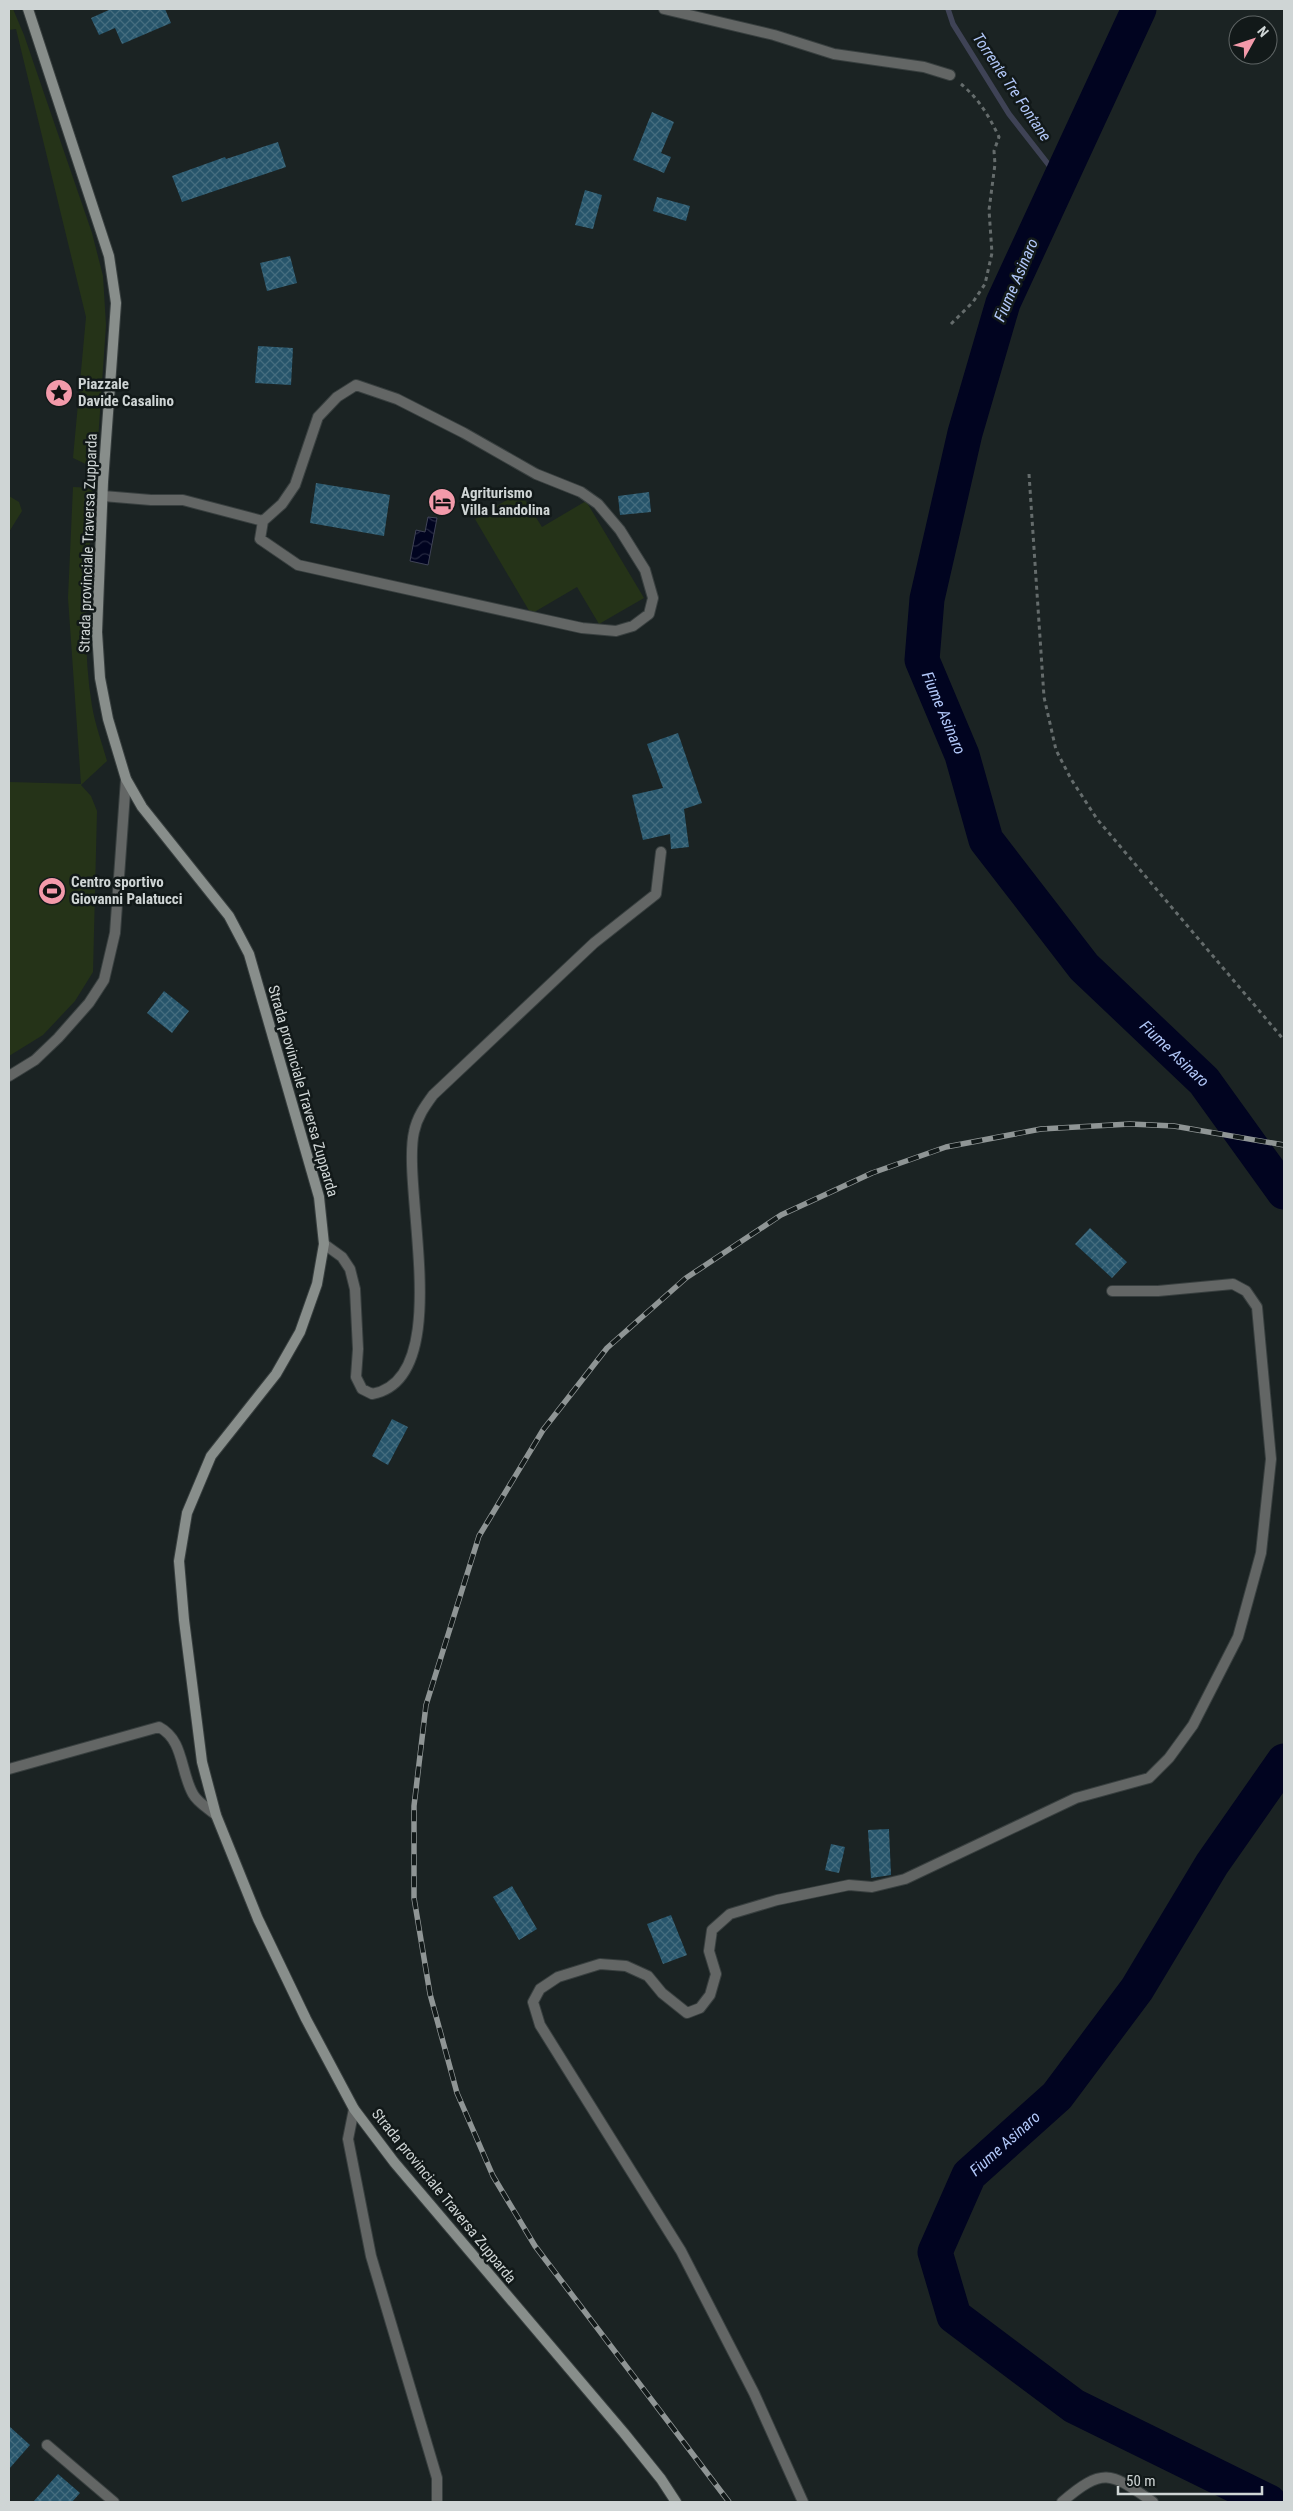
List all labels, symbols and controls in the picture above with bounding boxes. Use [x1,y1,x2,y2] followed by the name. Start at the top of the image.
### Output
[1228,15,1278,65] north arrow
[1254,23,1272,40] text: N
[969,29,1055,145] water label: Torrente Tre Fontane
[990,236,1042,324] water label: Fiume Asinaro
[78,375,174,410] place label: Piazzale Davide Casalino
[44,378,74,408] place icon: Piazzale Davide Casalino
[75,433,101,653] street label: Strada provinciale Traversa Zupparda
[461,484,550,519] place label: Agriturismo Villa Landolina
[427,487,457,517] hotel icon: Agriturismo Villa Landolina
[918,668,970,757] water label: Fiume Asinaro
[71,873,183,908] place label: Centro sportivo Giovanni Palatucci
[37,876,67,906] sports icon: Centro sportivo Giovanni Palatucci
[264,983,342,1199] street label: Strada provinciale Traversa Zupparda
[1136,1016,1213,1091] water label: Fiume Asinaro
[368,2105,520,2287] street label: Strada provinciale Traversa Zupparda
[965,2107,1044,2180] water label: Fiume Asinaro
[1118,2464,1262,2496] scale bar
[1126,2472,1156,2490] text: 50 m

